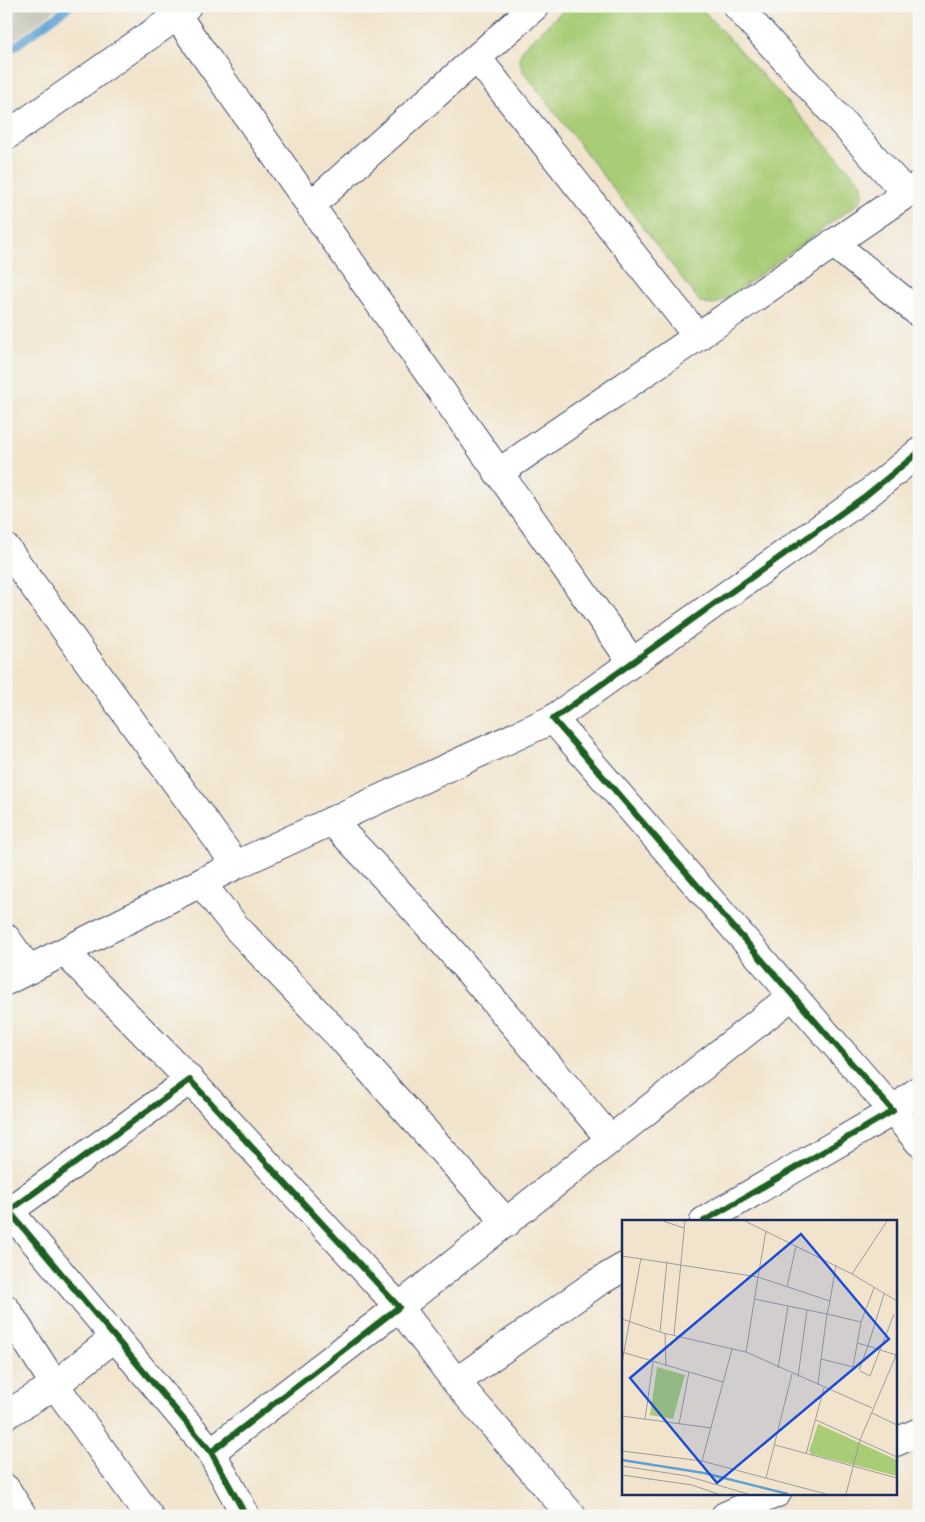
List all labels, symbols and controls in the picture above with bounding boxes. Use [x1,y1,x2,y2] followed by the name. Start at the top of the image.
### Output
[622,1220,898,1494] inset map

